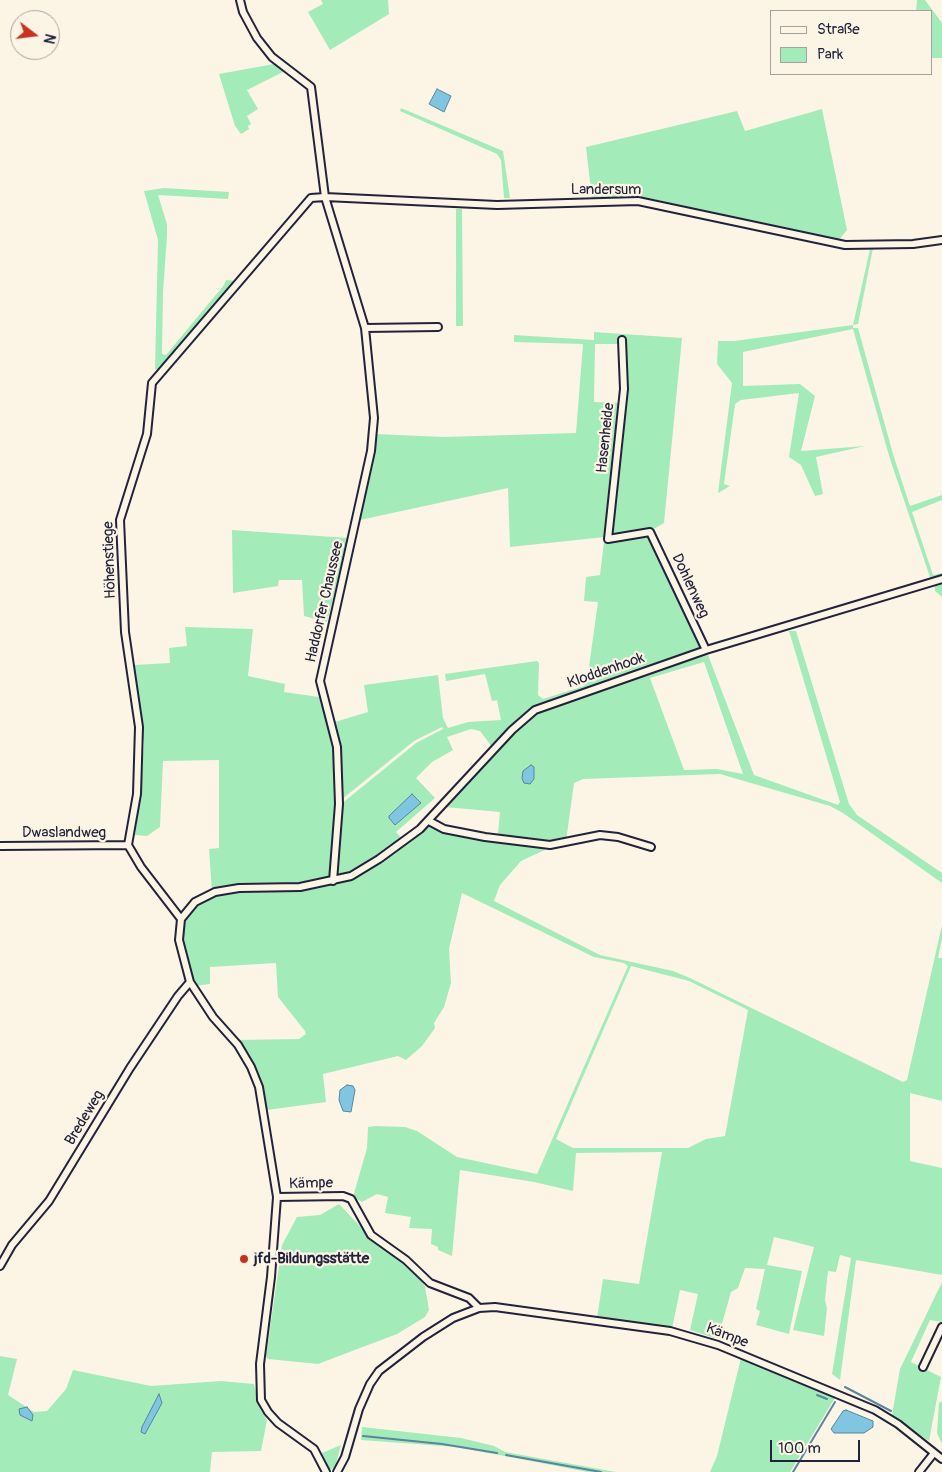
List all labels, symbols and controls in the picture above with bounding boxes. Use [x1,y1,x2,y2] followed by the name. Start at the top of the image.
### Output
[10,10,60,60] north arrow
[770,10,932,75] legend
[817,20,860,39] text: Straße
[40,32,58,46] text: N
[817,45,843,64] text: Park
[571,181,641,199] street label: Landersum
[593,402,619,474] street label: Hasenheide
[100,521,120,599] street label: Höhenstiege
[302,539,348,665] street label: Haddorfer Chaussee
[667,551,713,621] street label: Dohlenweg
[565,649,647,693] street label: Kloddenhook
[22,824,106,842] street label: Dwaslandweg
[62,1087,108,1149] street label: Bredeweg
[289,1175,333,1193] street label: Kämpe
[254,1250,369,1268] place label: jfd-Bildungsstätte
[238,1253,250,1265] marker: jfd-Bildungsstätte
[703,1320,751,1352] street label: Kämpe
[772,1430,862,1462] scale bar
[778,1439,821,1458] text: 100 m

